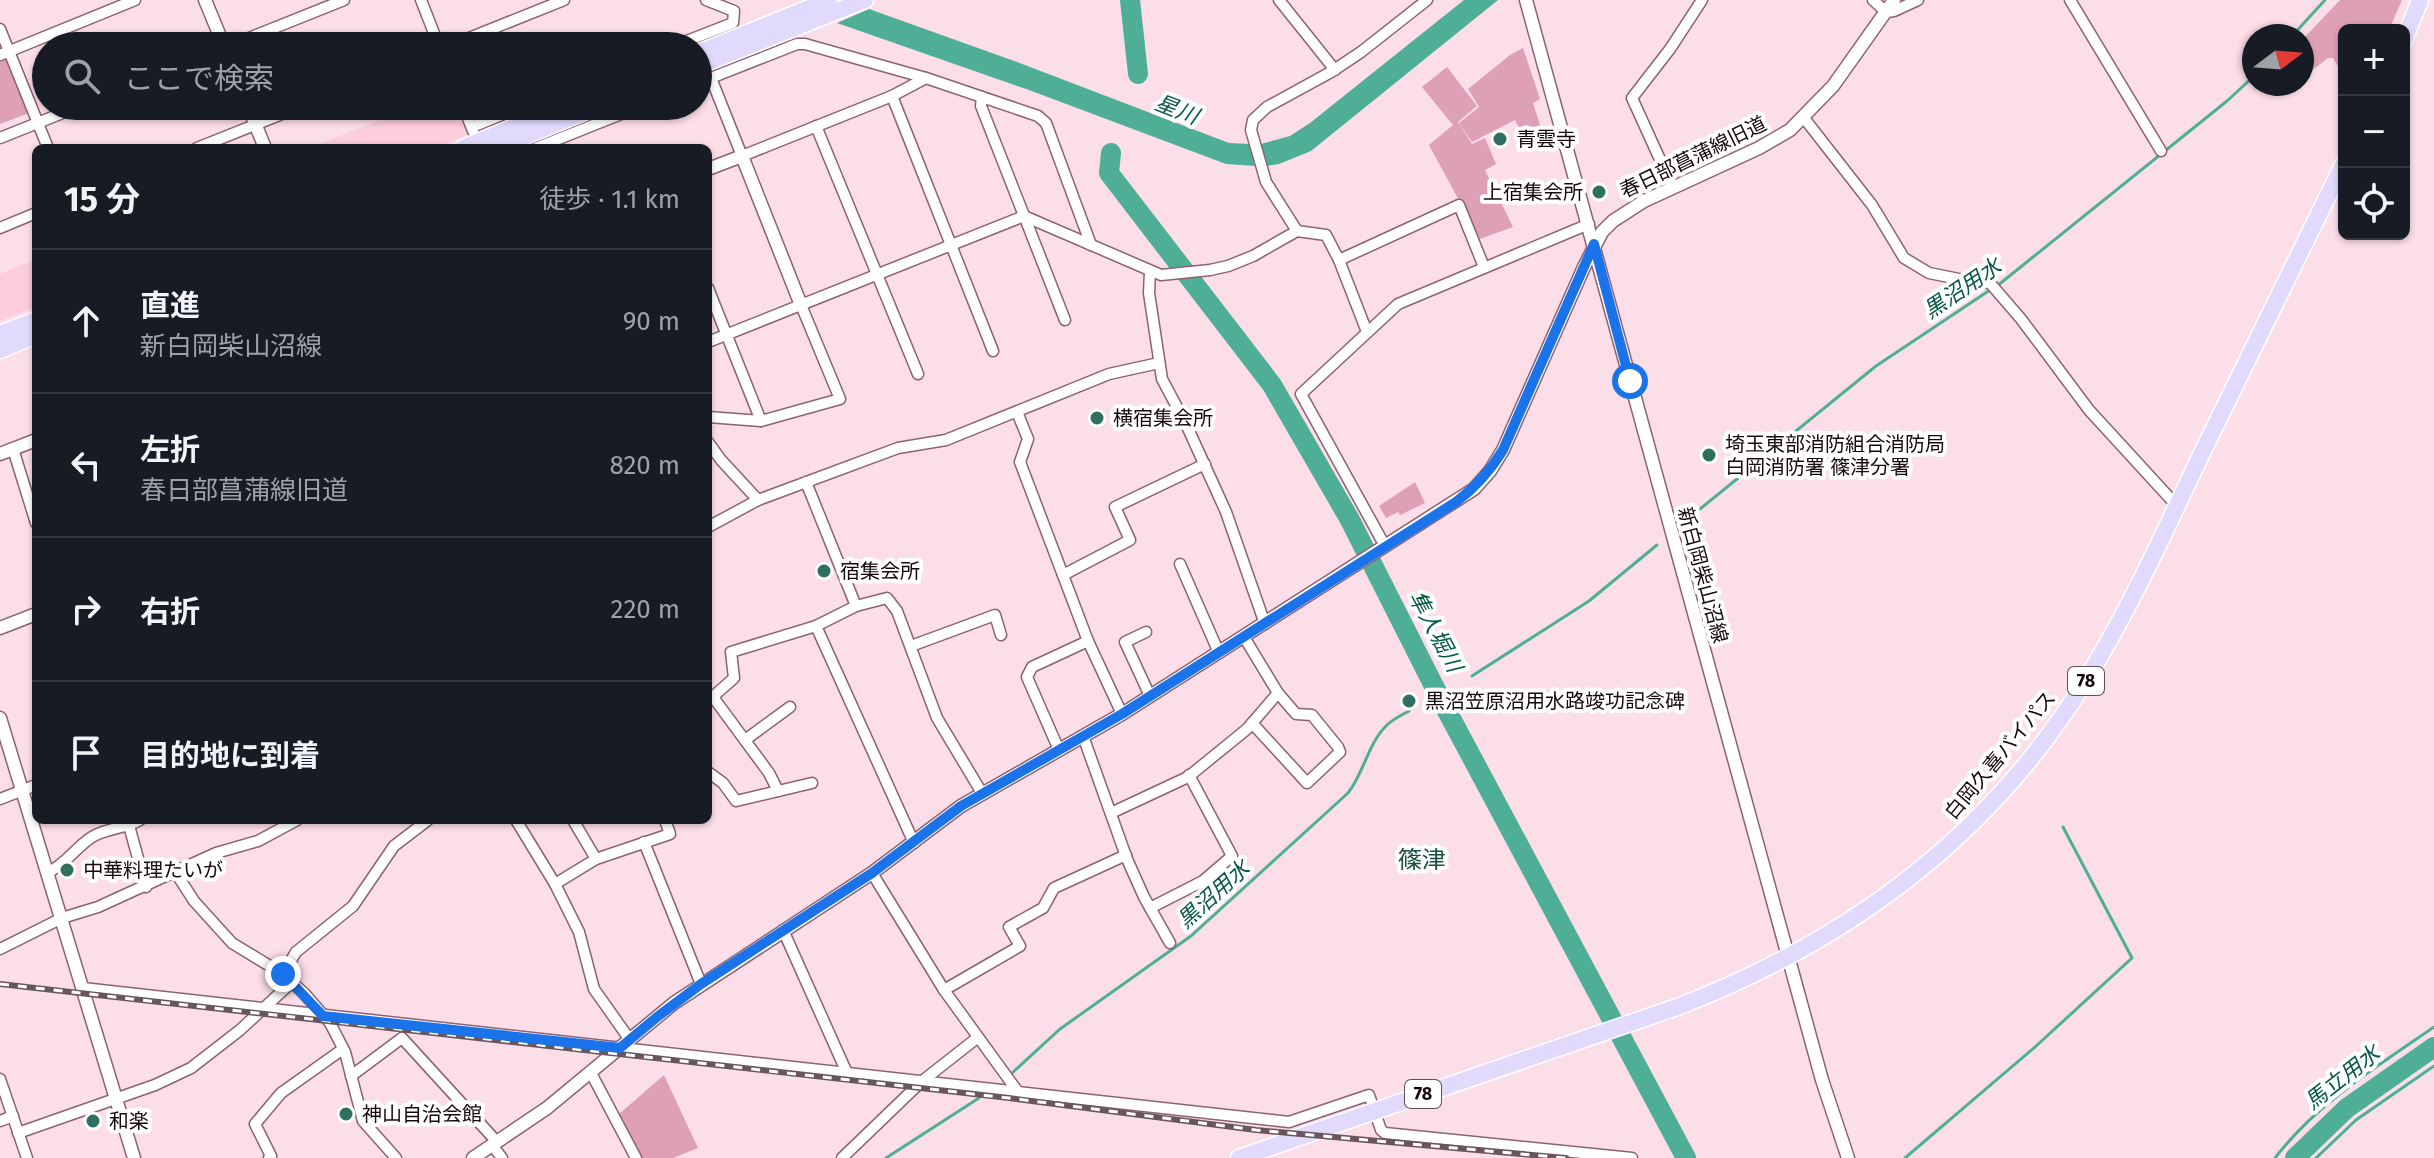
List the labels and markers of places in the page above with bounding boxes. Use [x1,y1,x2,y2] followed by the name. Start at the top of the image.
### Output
[1516,127,1576,151] place label: 青雲寺
[1491,130,1509,148] marker: 青雲寺
[1483,180,1583,204] place label: 上宿集会所
[1590,183,1608,201] marker: 上宿集会所
[1113,406,1213,430] place label: 横宿集会所
[1088,409,1106,427] marker: 横宿集会所
[1725,432,1945,479] place label: 埼玉東部消防組合消防局 白岡消防署 篠津分署
[1700,446,1718,464] marker: 埼玉東部消防組合消防局 白岡消防署 篠津分署
[840,559,920,583] place label: 宿集会所
[815,562,833,580] marker: 宿集会所
[1425,689,1685,713] place label: 黒沼笠原沼用水路竣功記念碑
[1400,692,1418,710] marker: 黒沼笠原沼用水路竣功記念碑
[83,858,223,882] place label: 中華料理たいが
[58,861,76,879] marker: 中華料理たいが
[362,1102,482,1126] place label: 神山自治会館
[337,1105,355,1123] marker: 神山自治会館
[109,1109,149,1133] place label: 和楽
[84,1112,102,1130] marker: 和楽

